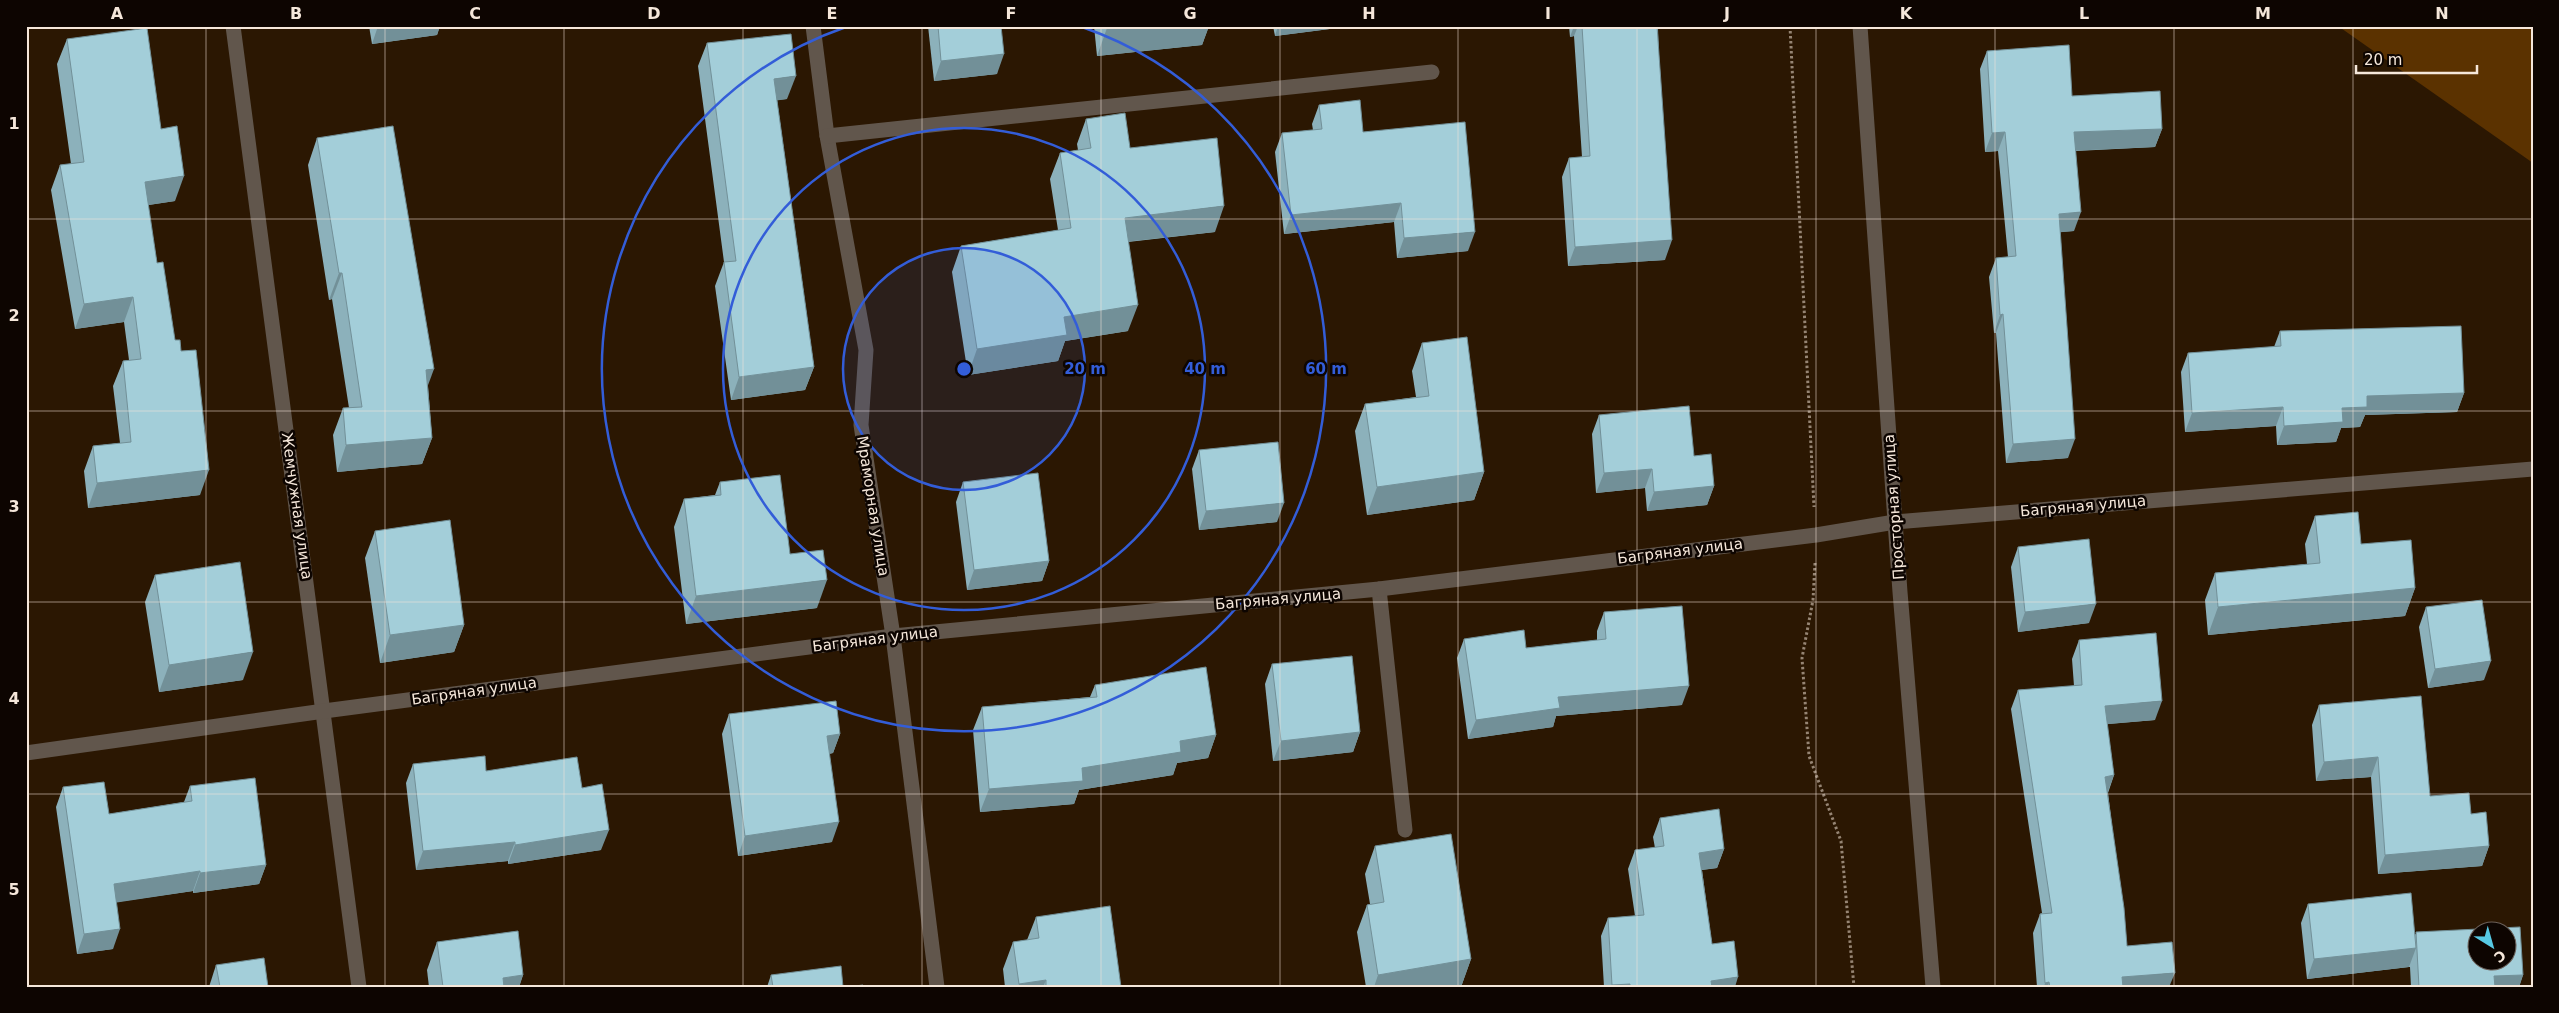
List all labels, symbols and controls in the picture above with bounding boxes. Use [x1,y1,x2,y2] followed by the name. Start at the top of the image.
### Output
[111,4,124,23] text: A
[290,4,302,23] text: B
[469,4,481,23] text: C
[647,4,661,23] text: D
[827,4,837,23] text: E
[1006,4,1016,23] text: F
[1183,4,1197,23] text: G
[1362,4,1376,23] text: H
[1545,4,1551,23] text: I
[1723,4,1730,23] text: J
[1900,4,1913,23] text: K
[2079,4,2089,23] text: L
[2255,4,2271,23] text: M
[2435,4,2449,23] text: N
[2356,42,2478,74] scale bar
[2364,51,2402,69] text: 20 m
[8,114,20,133] text: 1
[8,306,20,325] text: 2
[955,360,973,378] centre of rings
[1064,360,1106,378] text: 20 m
[1184,360,1226,378] text: 40 m
[1305,360,1347,378] text: 60 m
[278,431,316,581] street label: Жемчужная улица
[853,434,893,578] street label: Мраморная улица
[1880,434,1908,580] street label: Просторная улица
[2019,492,2147,520] street label: Багряная улица
[8,497,20,516] text: 3
[1616,534,1744,568] street label: Багряная улица
[1214,585,1342,613] street label: Багряная улица
[811,622,939,656] street label: Багряная улица
[410,673,538,709] street label: Багряная улица
[8,689,20,708] text: 4
[8,880,20,899] text: 5
[2466,920,2516,970] north arrow
[2491,947,2509,966] text: С

